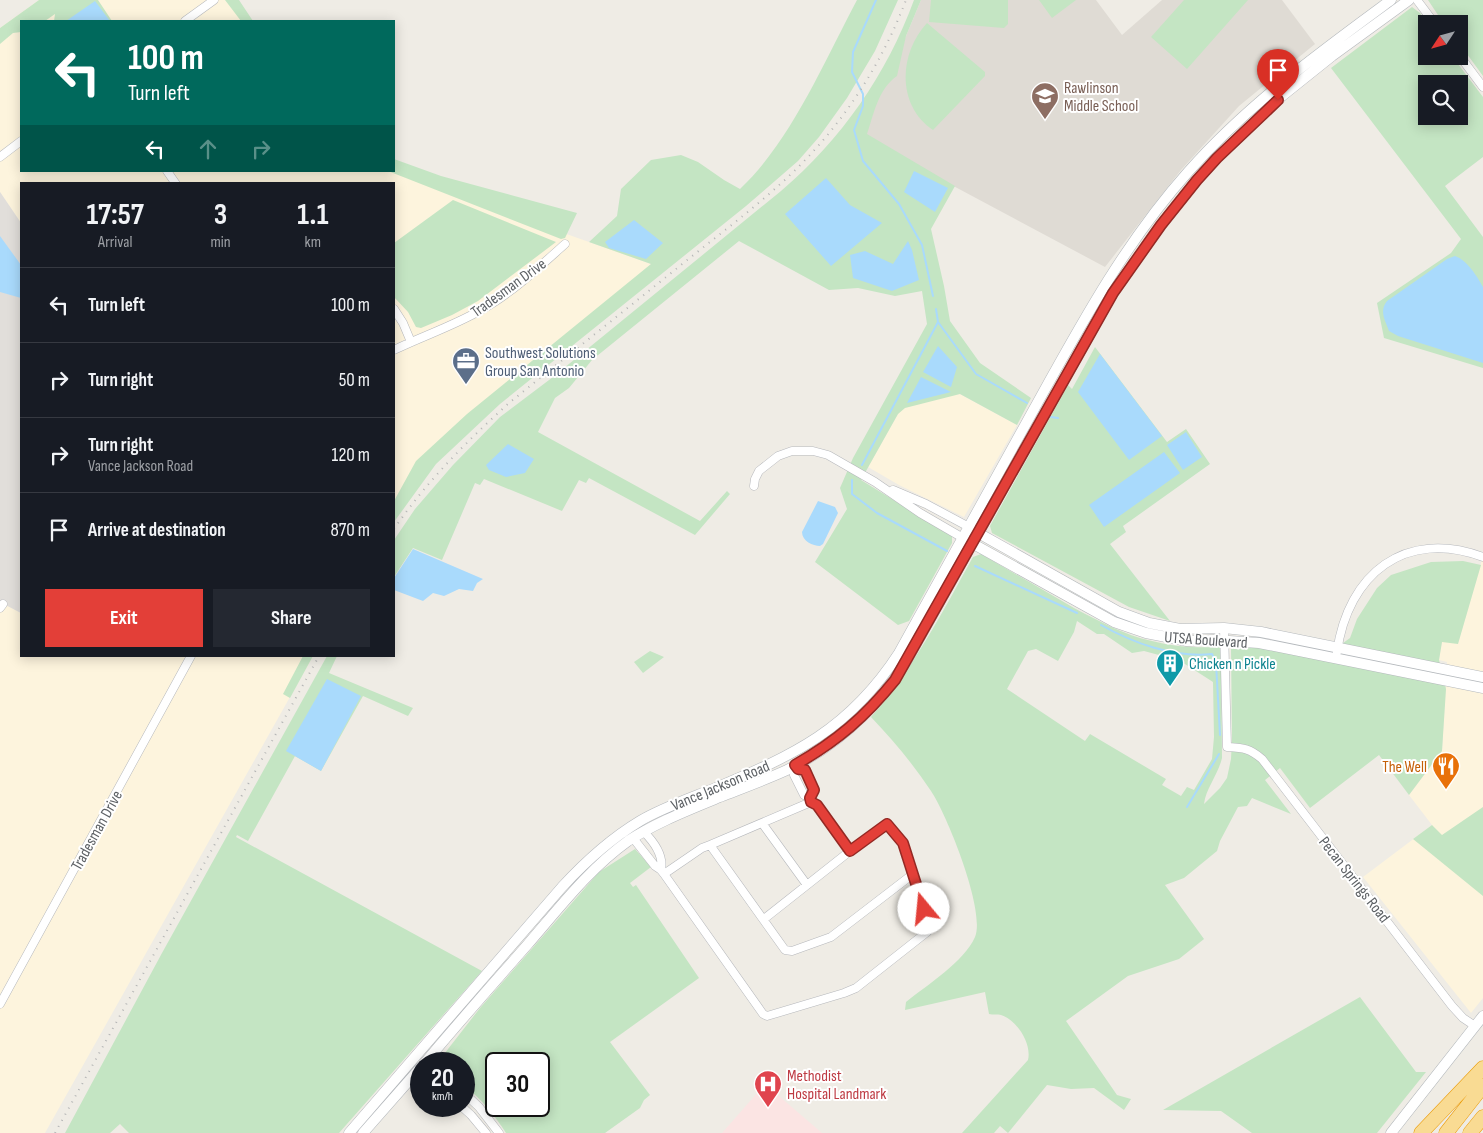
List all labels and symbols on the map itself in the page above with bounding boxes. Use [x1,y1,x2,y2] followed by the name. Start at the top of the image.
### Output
[1418,15,1468,65] north arrow
[1257,49,1299,100] pin
[1064,79,1138,116] place label: Rawlinson Middle School
[1030,81,1060,120] school or university icon: Rawlinson Middle School
[468,255,550,322] street label: Tradesman Drive
[485,344,596,381] place label: Southwest Solutions Group San Antonio
[451,346,481,385] office icon: Southwest Solutions Group San Antonio
[1164,628,1248,653] street label: UTSA Boulevard
[1155,648,1185,687] building icon: Chicken n Pickle
[1189,655,1276,674] place label: Chicken n Pickle
[1431,751,1461,790] restaurant icon: The Well
[668,757,773,816] street label: Vance Jackson Road
[1382,758,1427,777] place label: The Well
[68,787,127,874] street label: Tradesman Drive
[1314,833,1393,927] street label: Pecan Springs Road
[897,882,949,934] position arrow
[485,1052,550,1117] speed limit sign: 30
[787,1067,886,1104] place label: Methodist Hospital Landmark
[753,1069,783,1108] hospital icon: Methodist Hospital Landmark

